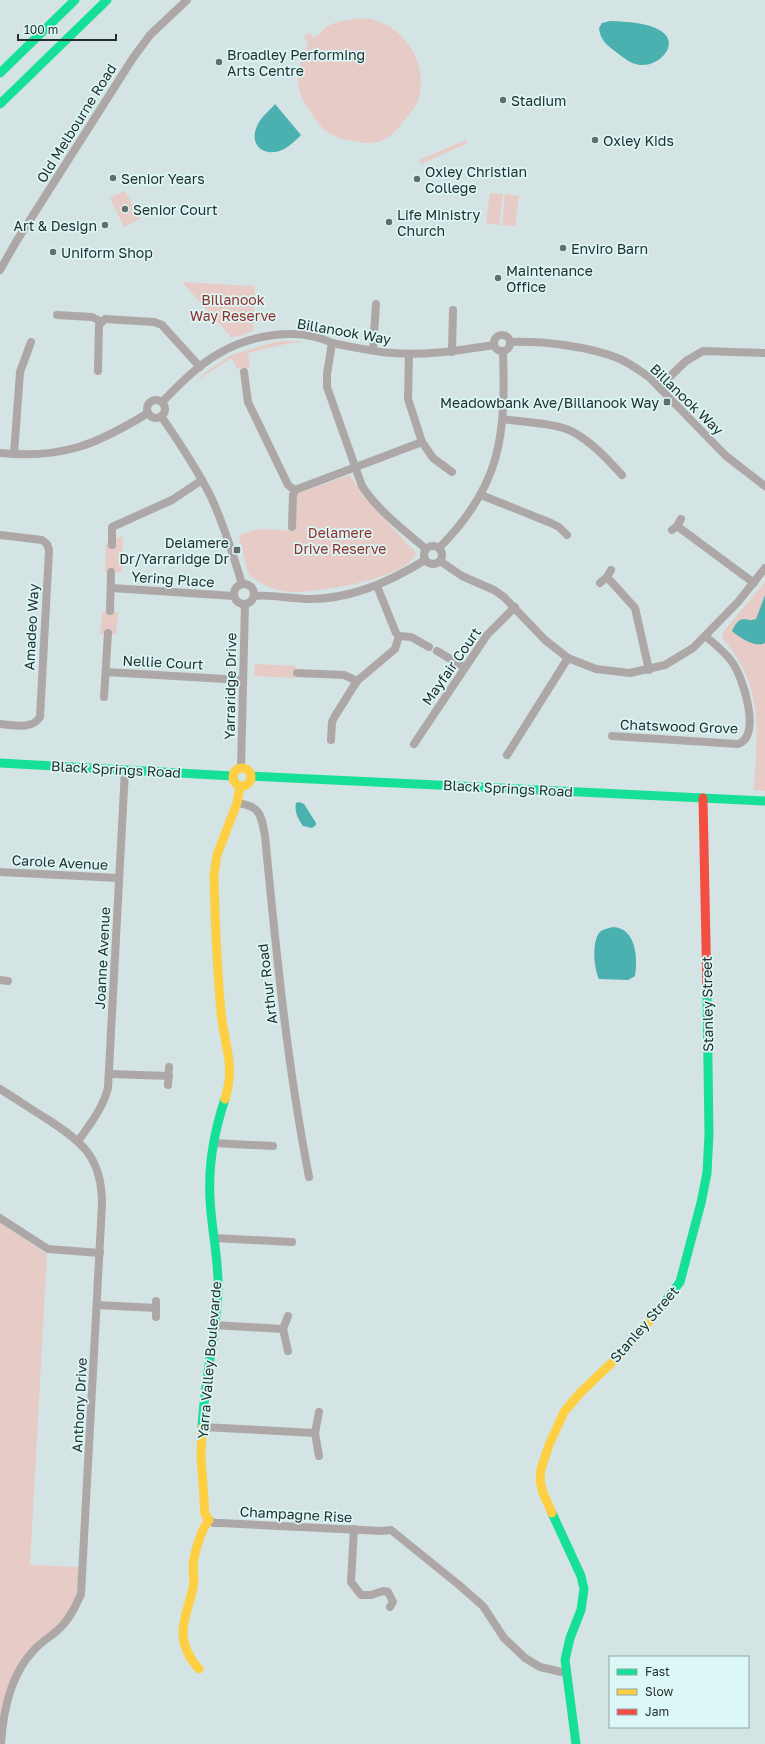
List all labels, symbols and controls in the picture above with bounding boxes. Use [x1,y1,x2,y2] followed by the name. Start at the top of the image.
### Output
[18,16,116,42] scale bar
[24,22,58,37] text: 100 m
[227,46,365,79] place label: Broadley Performing Arts Centre
[214,57,224,67] marker: Broadley Performing Arts Centre
[33,60,119,186] street label: Old Melbourne Road
[511,92,566,109] place label: Stadium
[498,95,508,105] marker: Stadium
[603,132,674,149] place label: Oxley Kids
[590,135,600,145] marker: Oxley Kids
[425,163,527,196] place label: Oxley Christian College
[121,170,205,187] place label: Senior Years
[108,173,118,183] marker: Senior Years
[412,174,422,184] marker: Oxley Christian College
[133,201,218,218] place label: Senior Court
[120,204,130,214] marker: Senior Court
[397,206,480,239] place label: Life Ministry Church
[14,217,97,234] place label: Art & Design
[384,217,394,227] marker: Life Ministry Church
[100,220,110,230] marker: Art & Design
[571,240,648,257] place label: Enviro Barn
[558,243,568,253] marker: Enviro Barn
[61,244,153,261] place label: Uniform Shop
[48,247,58,257] marker: Uniform Shop
[506,262,593,295] place label: Maintenance Office
[493,273,503,283] marker: Maintenance Office
[190,291,276,324] park label: Billanook Way Reserve
[296,314,392,348] street label: Billanook Way
[647,360,727,438] street label: Billanook Way
[440,394,659,411] place label: Meadowbank Ave/Billanook Way
[662,397,672,407] marker: Meadowbank Ave/Billanook Way
[294,524,386,557] park label: Delamere Drive Reserve
[119,534,230,567] place label: Delamere Dr/Yarraridge Dr
[232,545,242,555] marker: Delamere Dr/Yarraridge Dr
[131,568,215,590] street label: Yering Place
[20,583,42,671] street label: Amadeo Way
[418,624,484,708] street label: Mayfair Court
[221,632,239,740] street label: Yarraridge Drive
[122,651,204,673] street label: Nellie Court
[620,715,738,737] street label: Chatswood Grove
[51,757,181,781] street label: Black Springs Road
[443,776,573,800] street label: Black Springs Road
[11,851,109,873] street label: Carole Avenue
[91,906,113,1010] street label: Joanne Avenue
[254,943,280,1025] street label: Arthur Road
[698,956,716,1052] street label: Stanley Street
[194,1280,224,1440] street label: Yarra Valley Boulevarde
[606,1282,682,1366] street label: Stanley Street
[68,1357,90,1453] street label: Anthony Drive
[239,1503,353,1525] street label: Champagne Rise
[609,1656,749,1728] legend
[645,1664,670,1679] text: Fast
[645,1684,673,1699] text: Slow
[645,1704,669,1719] text: Jam

